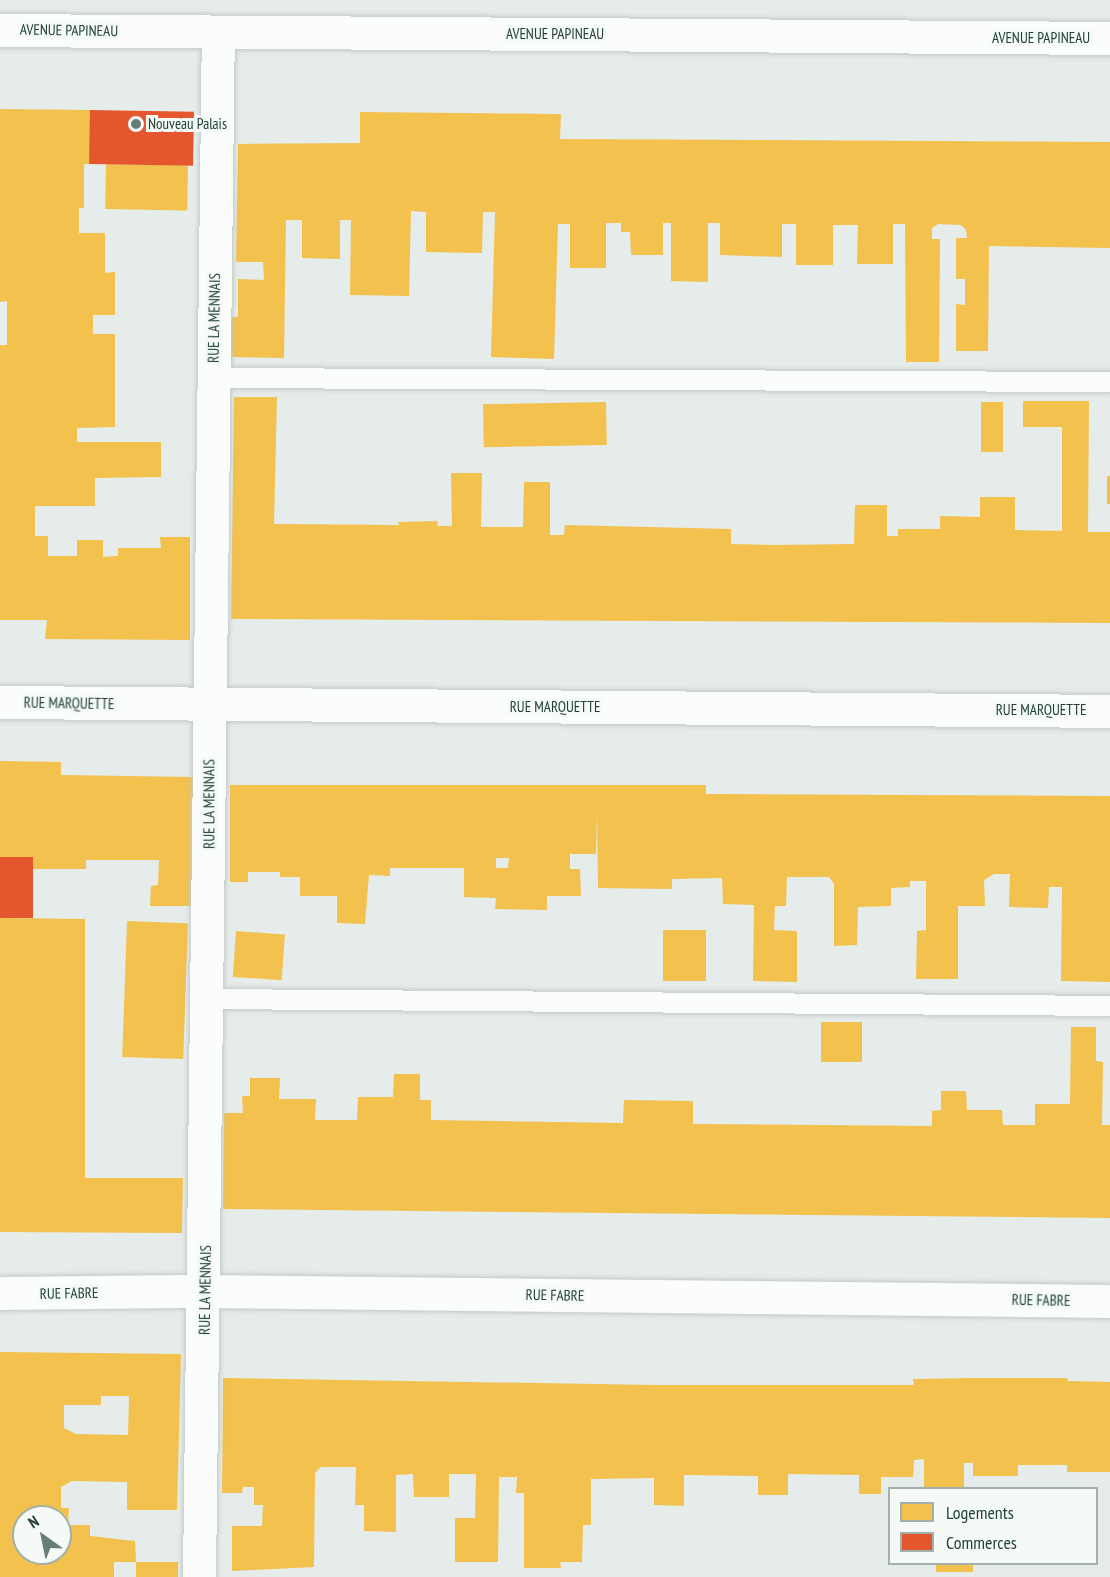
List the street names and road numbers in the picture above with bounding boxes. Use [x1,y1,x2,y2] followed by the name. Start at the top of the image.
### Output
[20,20,118,40] street label: AVENUE PAPINEAU
[506,25,604,43] street label: AVENUE PAPINEAU
[992,29,1090,47] street label: AVENUE PAPINEAU
[204,273,224,363] street label: RUE LA MENNAIS
[24,693,114,713] street label: RUE MARQUETTE
[510,698,600,716] street label: RUE MARQUETTE
[996,701,1086,719] street label: RUE MARQUETTE
[200,759,218,849] street label: RUE LA MENNAIS
[195,1245,215,1335] street label: RUE LA MENNAIS
[40,1283,98,1303] street label: RUE FABRE
[526,1285,584,1305] street label: RUE FABRE
[1012,1290,1070,1310] street label: RUE FABRE

